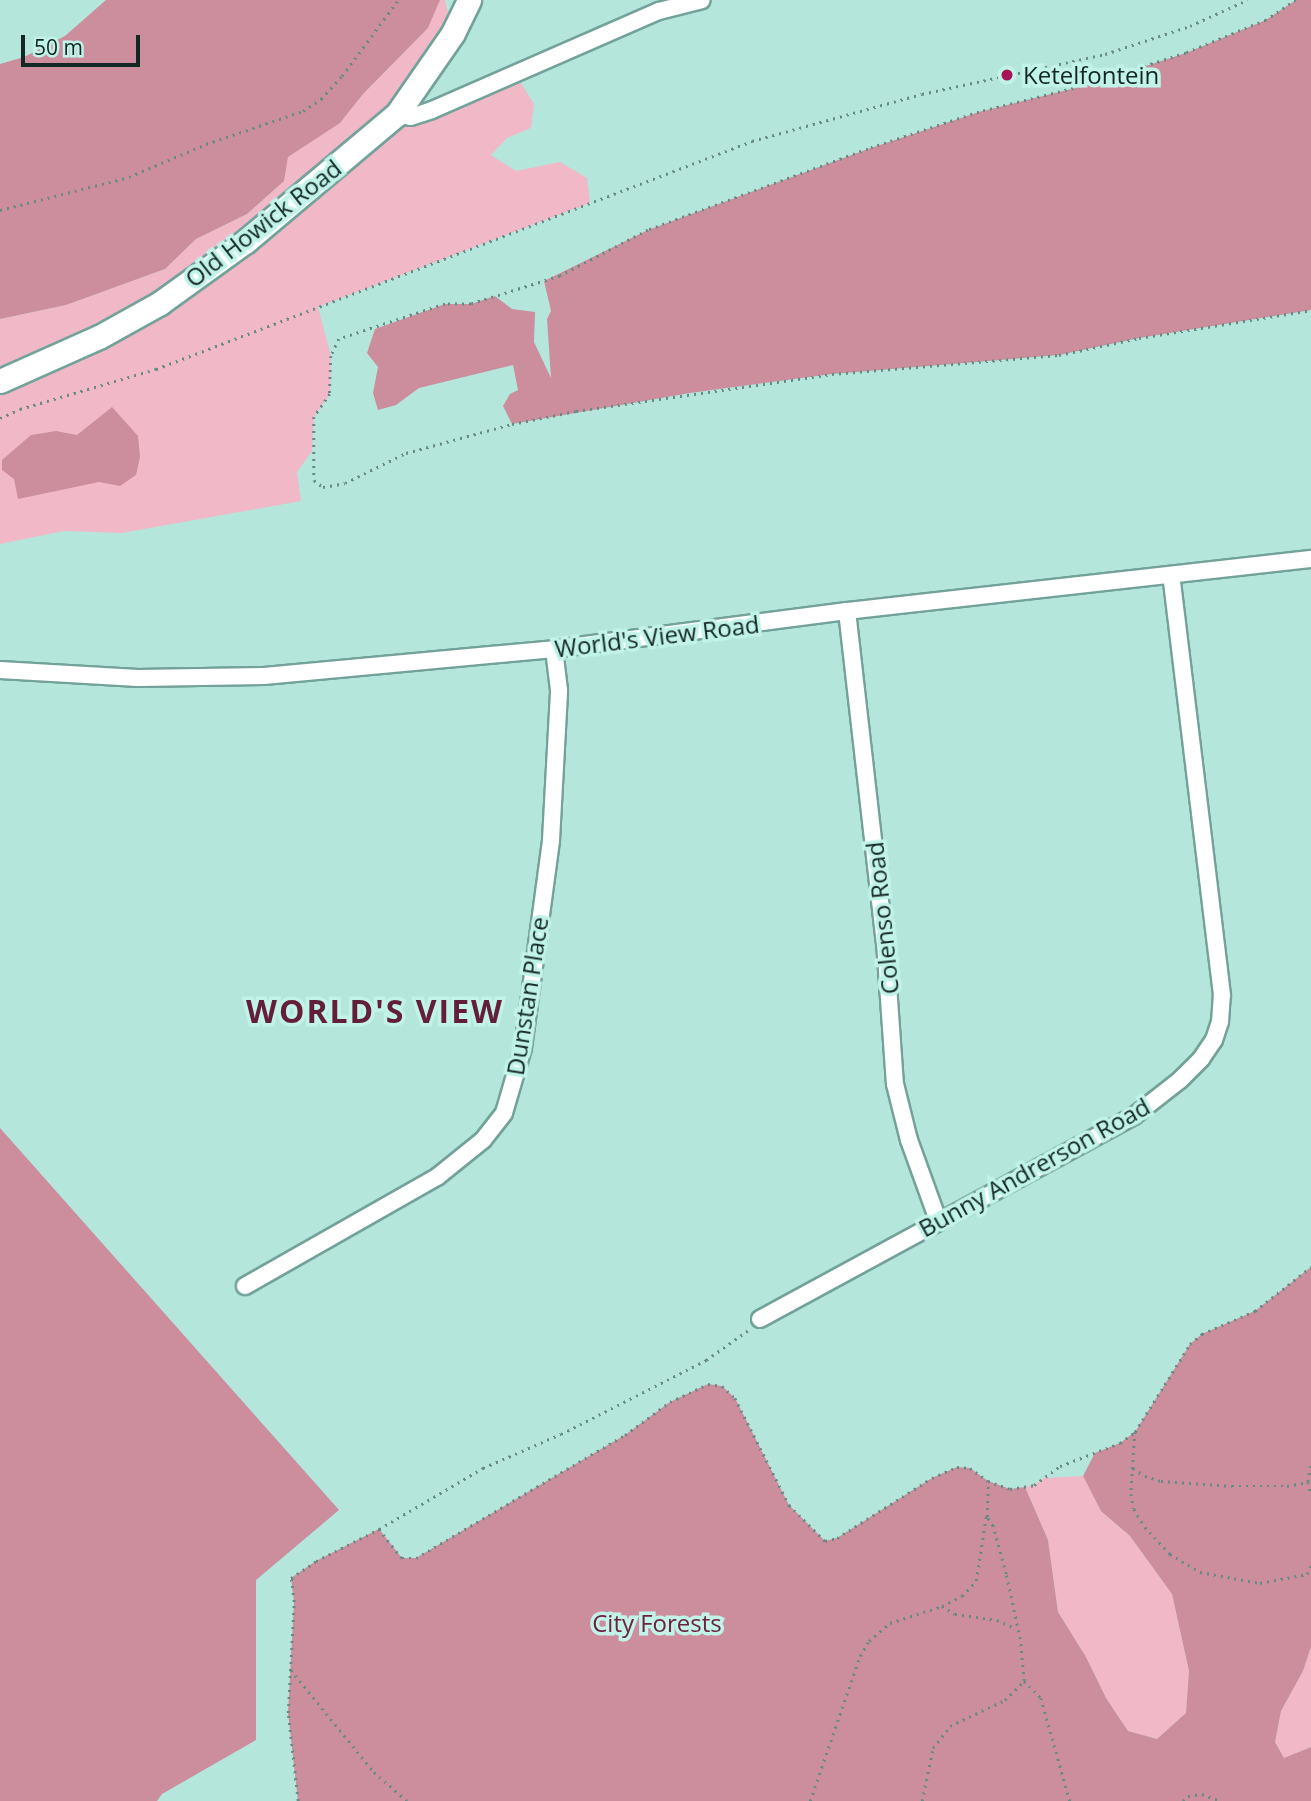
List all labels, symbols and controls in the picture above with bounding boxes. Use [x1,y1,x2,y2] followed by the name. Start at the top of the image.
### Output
[24,21,144,65] scale bar
[34,33,83,61] text: 50 m
[1023,61,1159,89] place label: Ketelfontein
[997,65,1017,85] marker: Ketelfontein
[179,153,347,293] street label: Old Howick Road
[553,609,761,663] street label: World's View Road
[860,840,904,996] street label: Colenso Road
[500,915,554,1077] street label: Dunstan Place
[248,992,502,1030] district label: WORLD'S VIEW
[913,1091,1155,1243] street label: Bunny Andrerson Road
[592,1609,722,1637] park label: City Forests

